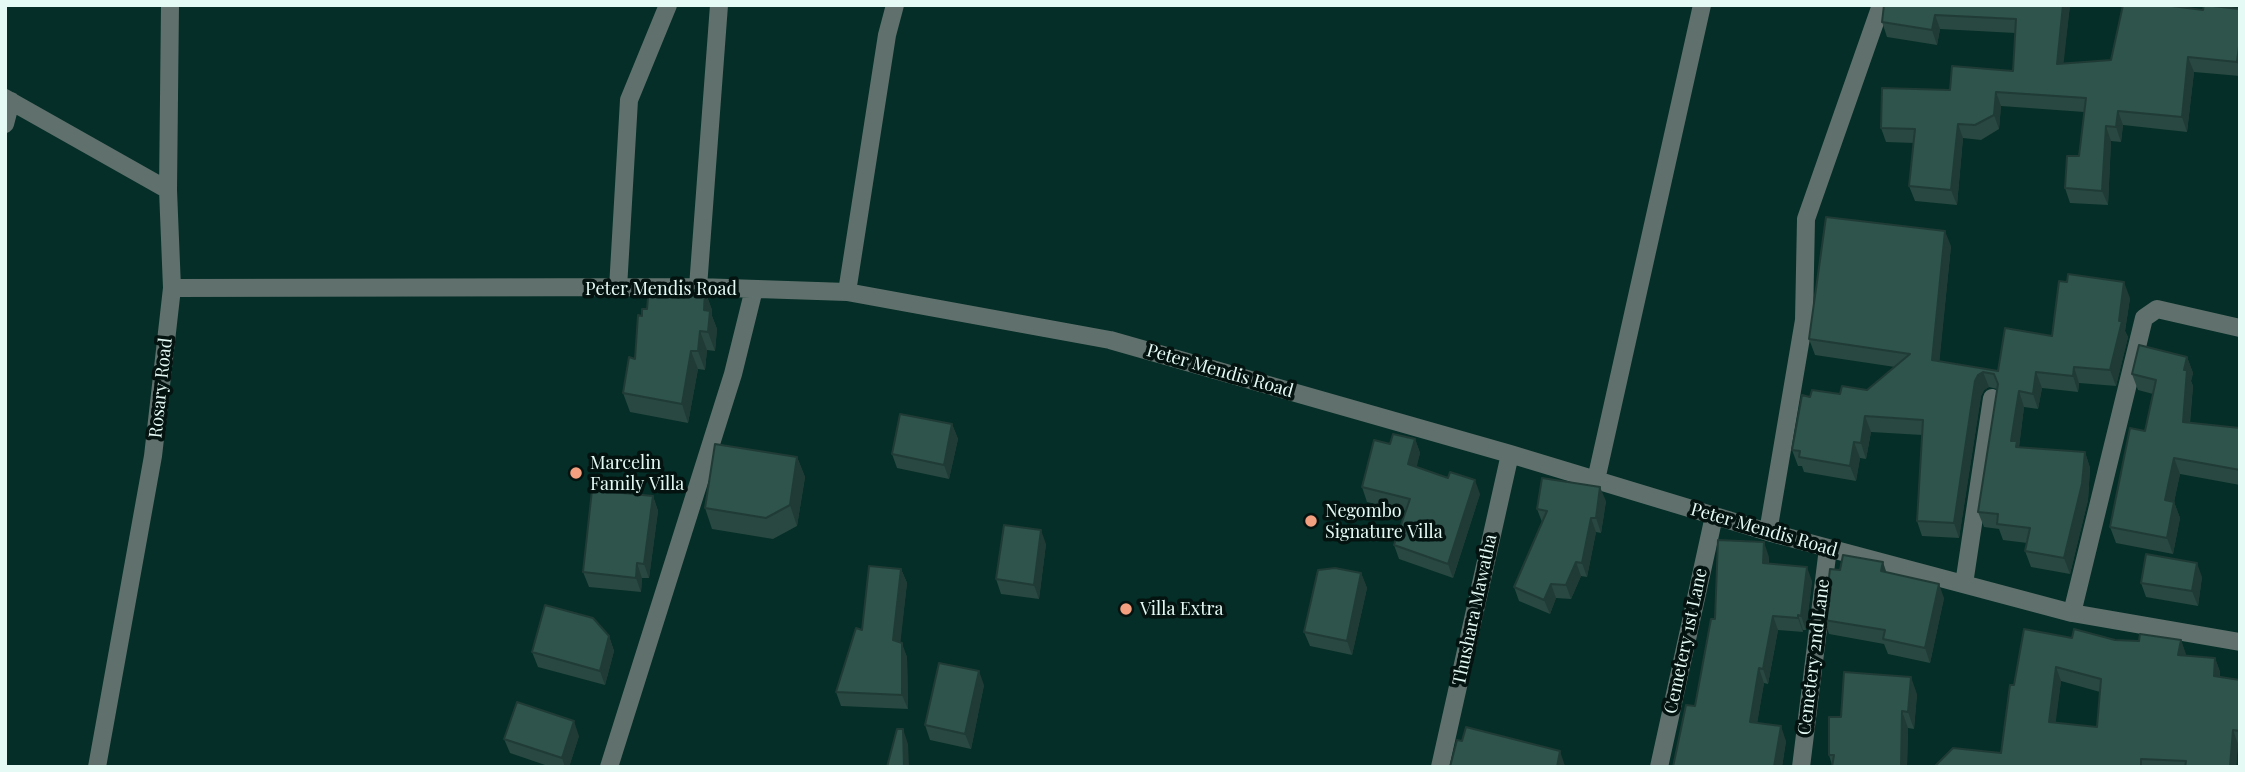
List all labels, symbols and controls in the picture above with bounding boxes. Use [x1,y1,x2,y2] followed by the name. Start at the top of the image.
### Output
[585,278,737,300] street label: Peter Mendis Road
[145,337,177,439] street label: Rosary Road
[1144,340,1296,402] street label: Peter Mendis Road
[590,452,684,494] place label: Marcelin Family Villa
[568,465,584,481] marker: Marcelin Family Villa
[1688,499,1840,561] street label: Peter Mendis Road
[1325,500,1443,542] place label: Negombo Signature Villa
[1303,513,1319,529] marker: Negombo Signature Villa
[1448,532,1502,688] street label: Thushara Mawatha
[1660,566,1712,716] street label: Cemetery 1st Lane
[1794,578,1834,736] street label: Cemetery 2nd Lane
[1140,598,1224,620] place label: Villa Extra
[1118,601,1134,617] marker: Villa Extra

